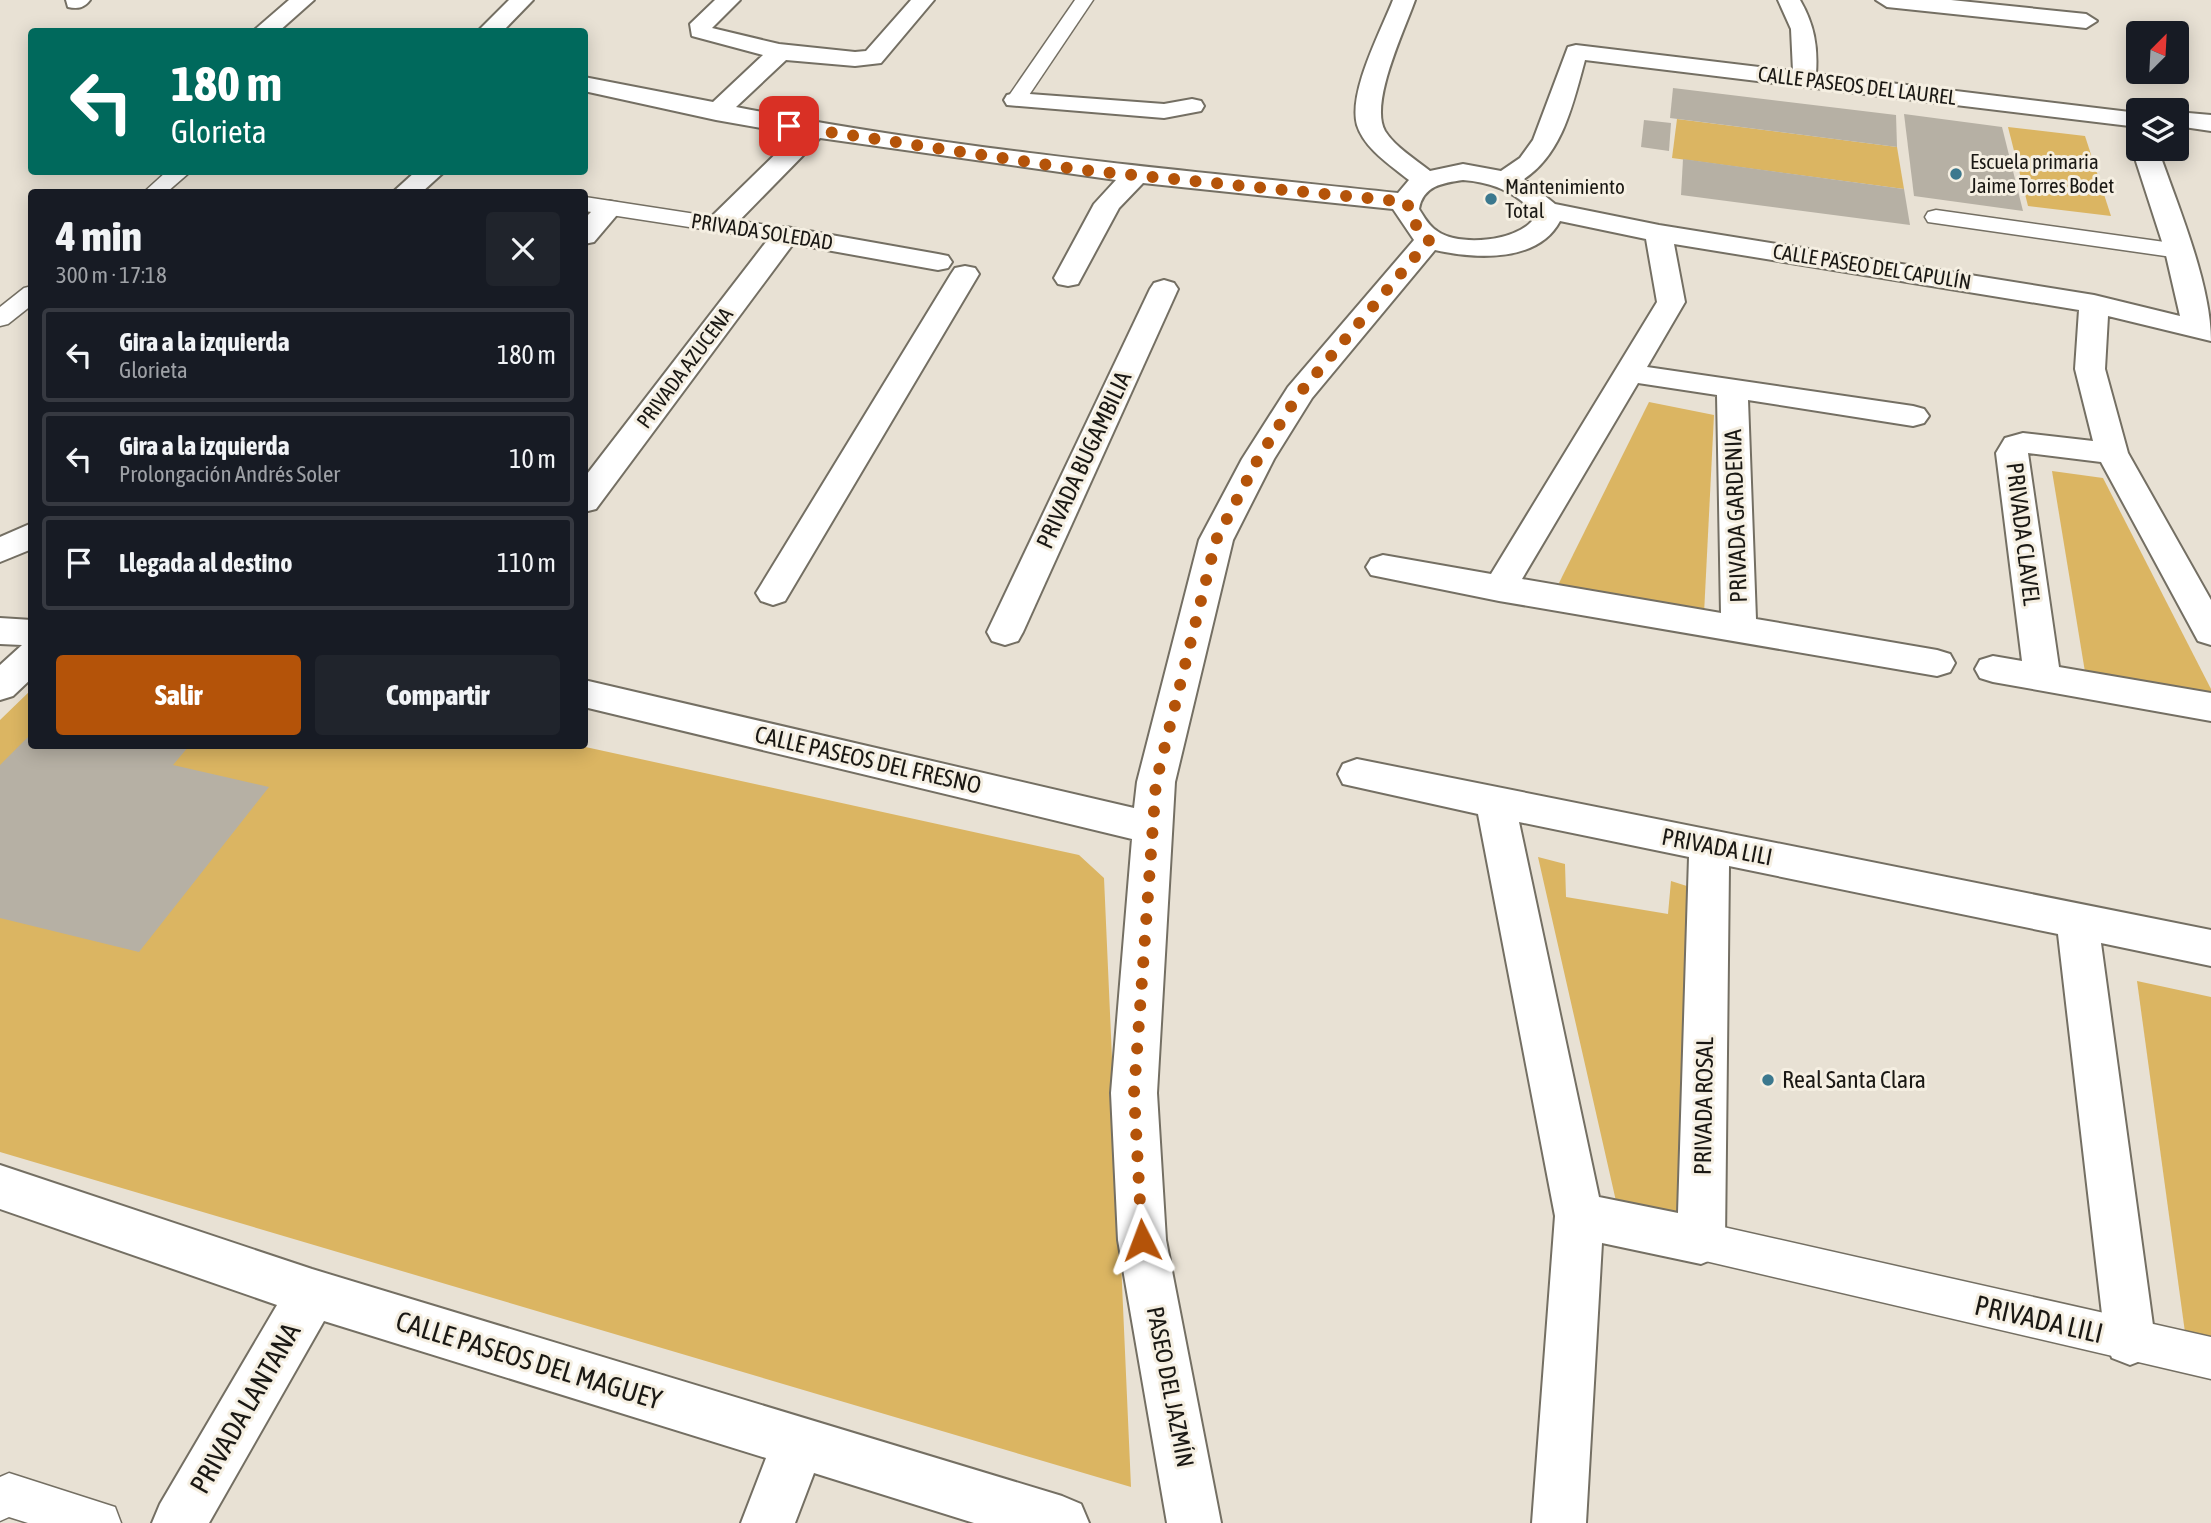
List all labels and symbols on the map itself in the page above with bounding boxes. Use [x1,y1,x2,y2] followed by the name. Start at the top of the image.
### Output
[2126,21,2189,84] north arrow
[1757,61,1958,109] street label: CALLE PASEOS DEL LAUREL
[759,96,819,156] pin
[1970,149,2114,197] place label: Escuela primaria Jaime Torres Bodet
[1948,166,1964,182] marker: Escuela primaria Jaime Torres Bodet
[1505,174,1625,222] place label: Mantenimiento Total
[1483,191,1499,207] marker: Mantenimiento Total
[690,208,835,254] street label: PRIVADA SOLEDAD
[1771,238,1973,294] street label: CALLE PASEO DEL CAPULÍN
[631,302,738,432] street label: PRIVADA AZUCENA
[1031,367,1136,553] street label: PRIVADA BUGAMBILIA
[1719,429,1752,603] street label: PRIVADA GARDENIA
[2001,461,2046,608] street label: PRIVADA CLAVEL
[752,720,984,799] street label: CALLE PASEOS DEL FRESNO
[1659,823,1775,870] street label: PRIVADA LILI
[1689,1036,1718,1175] street label: PRIVADA ROSAL
[1782,1066,1926,1093] place label: Real Santa Clara
[1760,1072,1776,1088] marker: Real Santa Clara
[1105,1203,1179,1277] position arrow
[1972,1289,2106,1349] street label: PRIVADA LILI
[392,1304,666,1416] street label: CALLE PASEOS DEL MAGUEY
[1142,1304,1199,1469] street label: PASEO DEL JAZMÍN
[183,1317,307,1499] street label: PRIVADA LANTANA

